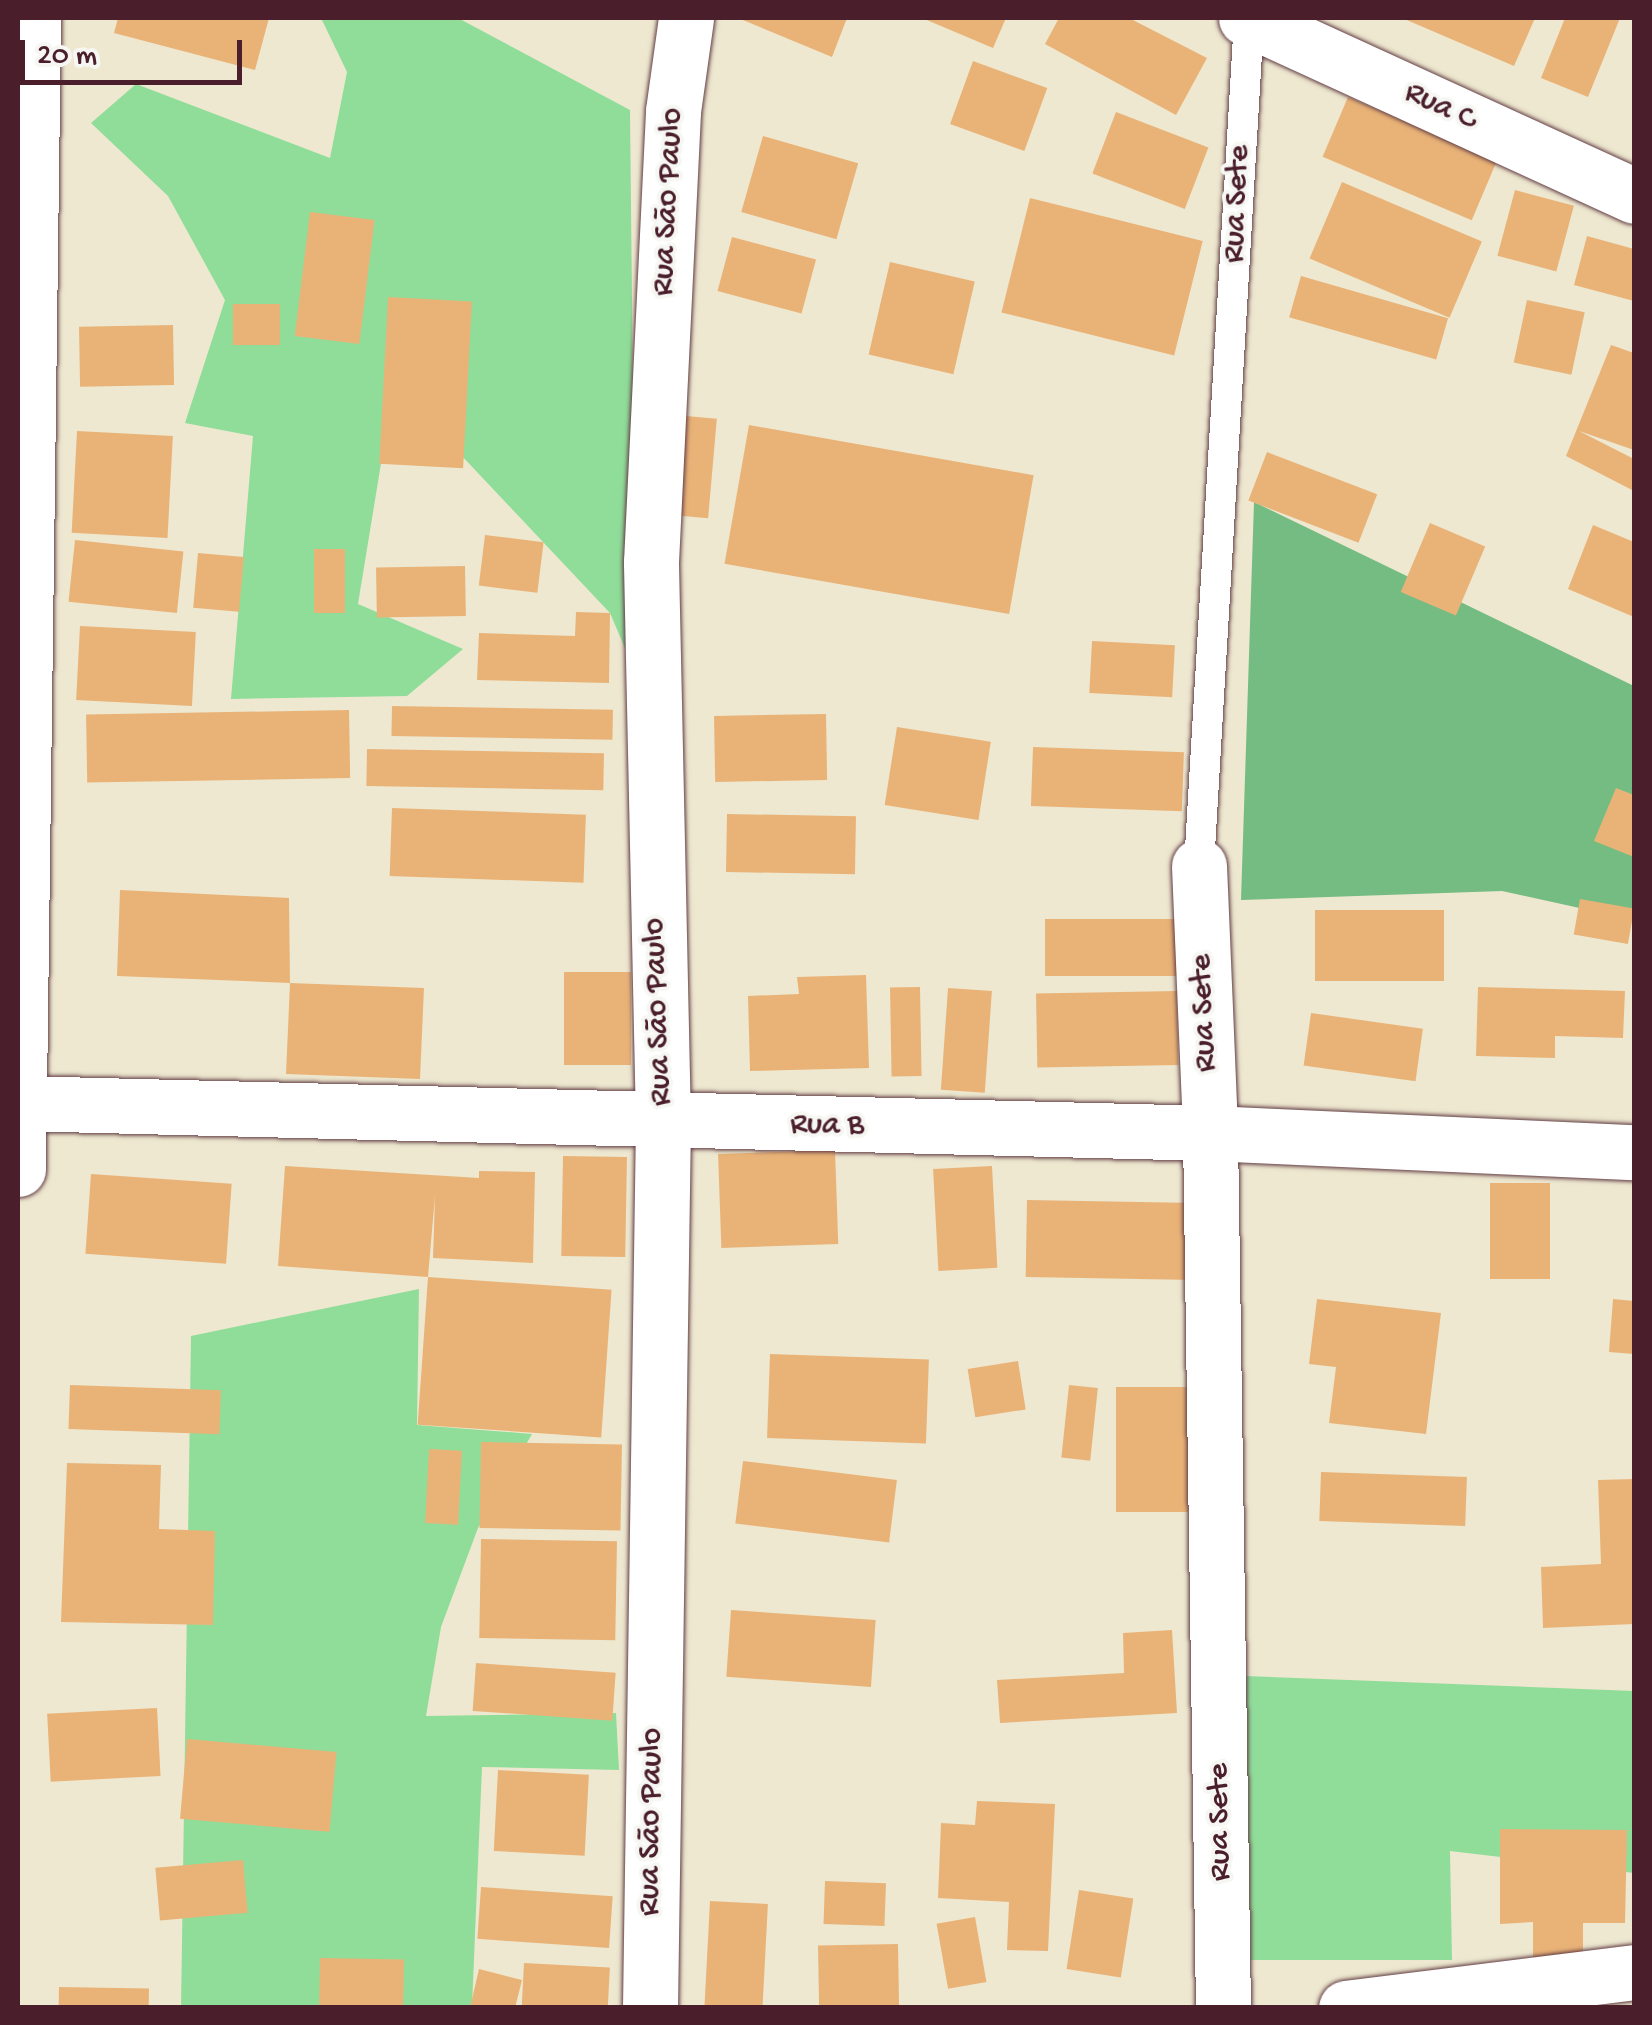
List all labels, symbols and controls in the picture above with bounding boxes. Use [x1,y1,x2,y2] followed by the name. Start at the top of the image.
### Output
[25,20,248,82] scale bar
[37,40,97,75] text: 20 m
[1398,74,1482,140] street label: Rua C
[645,107,693,297] street label: Rua São Paulo
[1216,144,1260,264] street label: Rua Sete
[637,917,681,1107] street label: Rua São Paulo
[1184,953,1226,1073] street label: Rua Sete
[790,1106,864,1146] street label: Rua B
[631,1728,673,1916] street label: Rua São Paulo
[1201,1763,1241,1881] street label: Rua Sete

